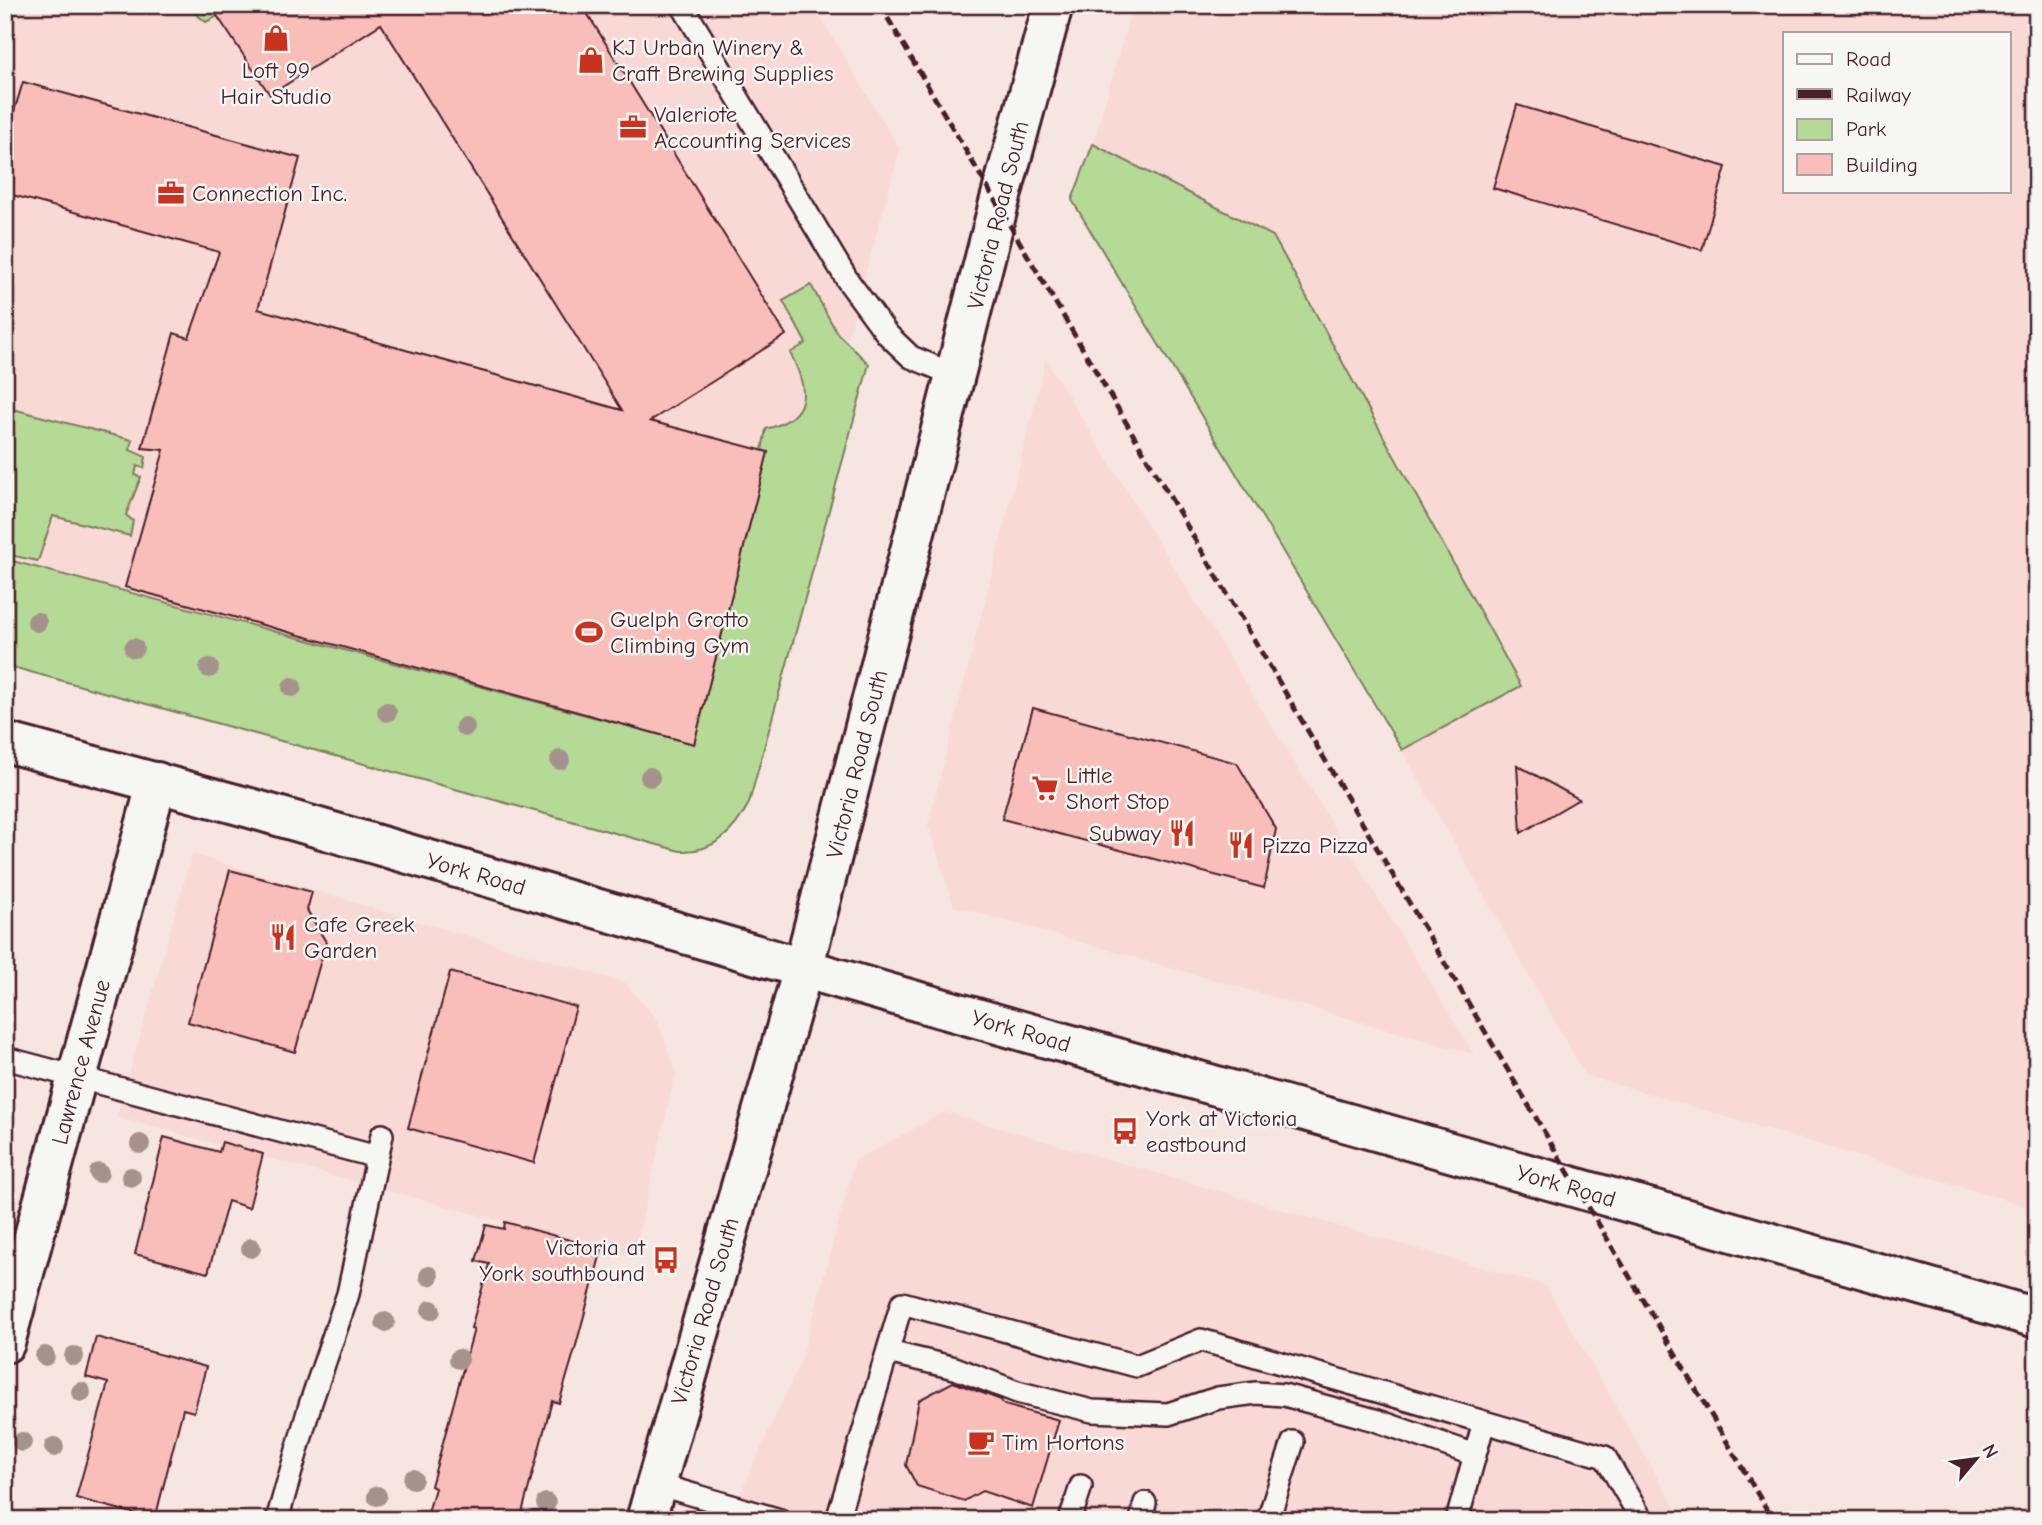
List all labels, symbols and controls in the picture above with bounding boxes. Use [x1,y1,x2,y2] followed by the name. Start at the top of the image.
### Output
[261,23,291,53] shop icon: Loft 99 Hair Studio
[1783,32,2010,192] legend
[612,34,834,87] place label: KJ Urban Winery & Craft Brewing Supplies
[576,45,606,75] shop icon: KJ Urban Winery & Craft Brewing Supplies
[1846,47,1891,71] text: Road
[220,57,332,110] place label: Loft 99 Hair Studio
[1846,83,1911,107] text: Railway
[654,101,851,154] place label: Valeriote Accounting Services
[618,112,648,142] office icon: Valeriote Accounting Services
[1846,117,1886,141] text: Park
[961,118,1035,312] street label: Victoria Road South
[1846,153,1918,177] text: Building
[156,178,186,208] office icon: Connection Inc.
[192,180,347,207] place label: Connection Inc.
[610,606,749,659] place label: Guelph Grotto Climbing Gym
[574,617,604,647] sports icon: Guelph Grotto Climbing Gym
[820,667,894,861] street label: Victoria Road South
[1066,762,1170,815] place label: Little Short Stop
[1030,773,1060,803] supermarket icon: Little Short Stop
[1167,818,1197,848] restaurant icon: Subway
[1089,820,1162,847] place label: Subway
[1226,830,1256,860] restaurant icon: Pizza Pizza
[1262,832,1369,859] place label: Pizza Pizza
[423,847,529,901] street label: York Road
[304,911,415,964] place label: Cafe Greek Garden
[268,922,298,952] restaurant icon: Cafe Greek Garden
[46,976,116,1148] street label: Lawrence Avenue
[968,1004,1074,1058] street label: York Road
[1146,1105,1297,1158] place label: York at Victoria eastbound
[1110,1116,1140,1146] bus stop icon: York at Victoria eastbound
[1513,1159,1619,1213] street label: York Road
[665,1214,745,1408] street label: Victoria Road South
[479,1234,646,1287] place label: Victoria at York southbound
[651,1245,681,1275] bus stop icon: Victoria at York southbound
[1940,1424,2010,1494] north arrow
[966,1427,996,1457] cafe icon: Tim Hortons
[1002,1429,1124,1456] place label: Tim Hortons
[1977,1440,2003,1462] text: N

